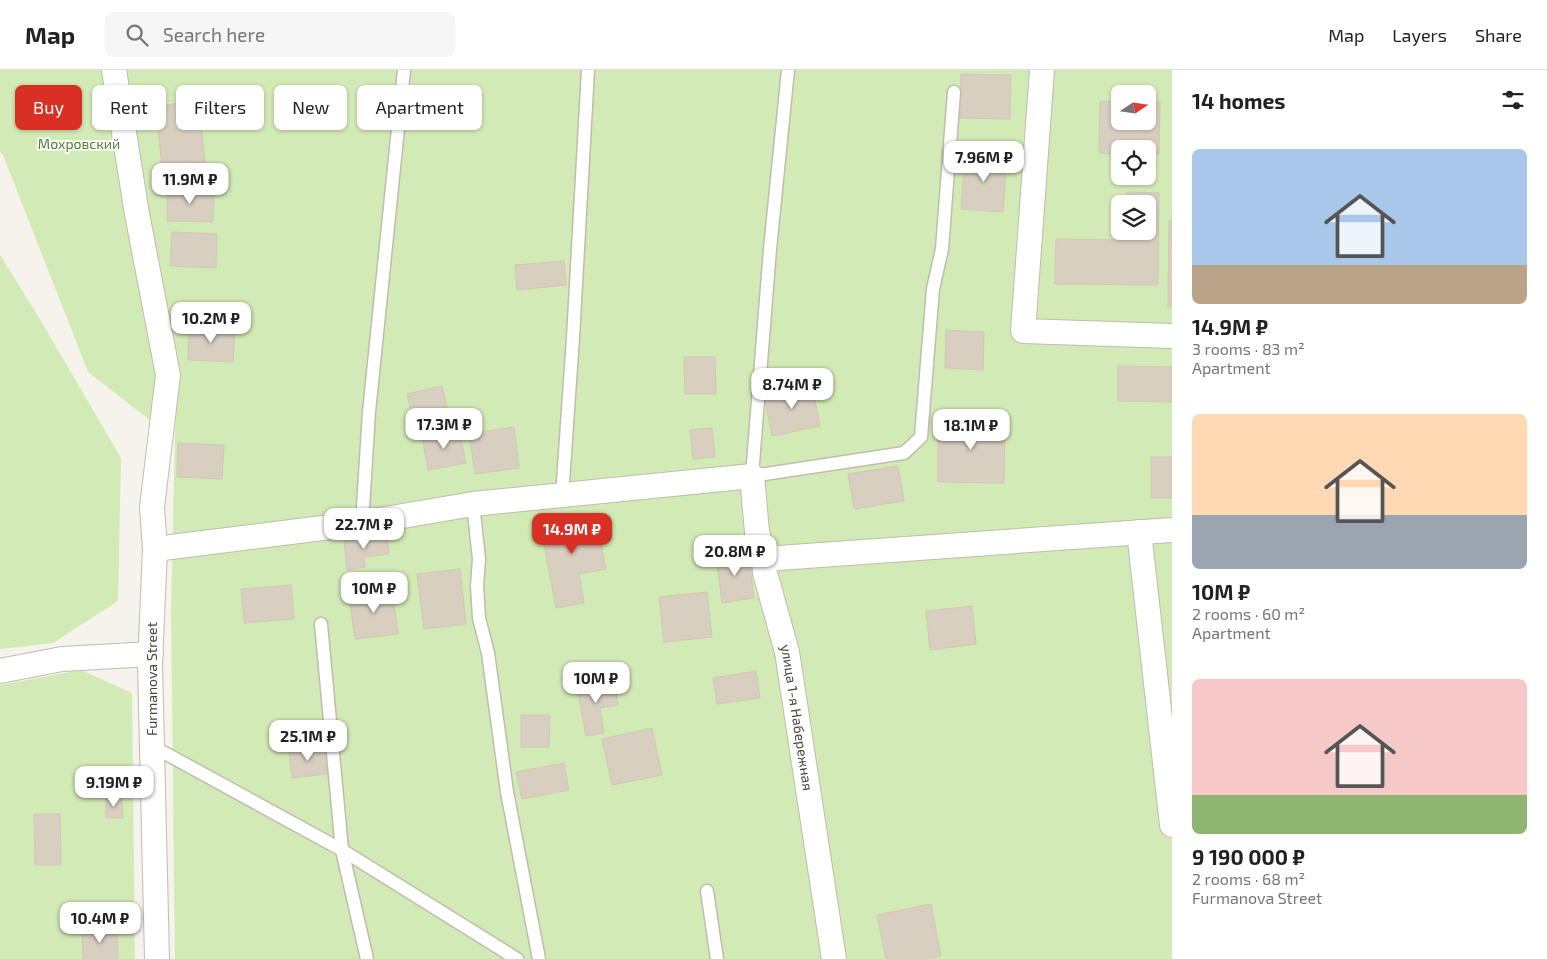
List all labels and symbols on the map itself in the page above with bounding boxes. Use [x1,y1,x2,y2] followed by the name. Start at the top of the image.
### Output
[1111,85,1156,130] north arrow
[38,135,120,152] park label: Мохровский
[938,140,1030,183] pin: 7.96M ₽
[144,162,236,205] pin: 11.9M ₽
[165,302,257,344] pin: 10.2M ₽
[746,368,838,410] pin: 8.74M ₽
[398,408,490,450] pin: 17.3M ₽
[925,408,1017,451] pin: 18.1M ₽
[318,508,410,550] pin: 22.7M ₽
[526,512,618,555] pin: 14.9M ₽
[689,534,781,577] pin: 20.8M ₽
[339,572,409,614] pin: 10M ₽
[143,622,160,736] street label: Furmanova Street
[777,642,817,792] street label: улица 1-я Набережная
[561,662,631,704] pin: 10M ₽
[262,720,354,762] pin: 25.1M ₽
[68,766,160,808] pin: 9.19M ₽
[54,902,146,944] pin: 10.4M ₽

